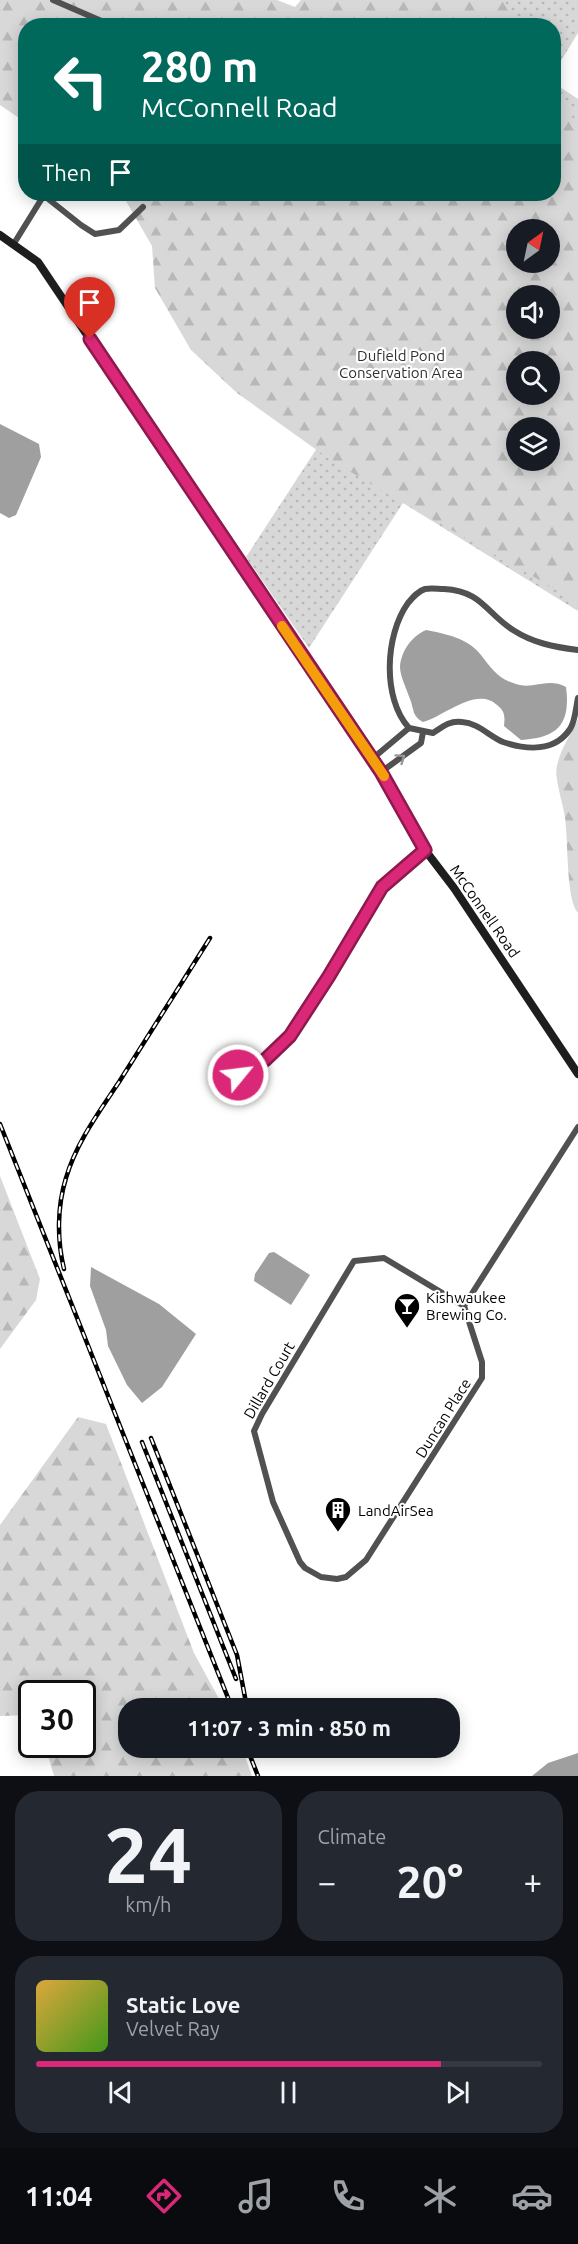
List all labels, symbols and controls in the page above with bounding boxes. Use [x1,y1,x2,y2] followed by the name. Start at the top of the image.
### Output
[42,42,120,120] icon: left
[141,43,258,90] text: 280 m
[141,92,338,122] text: McConnell Road
[104,156,137,189] icon: arrive
[42,160,92,185] text: Then
[506,219,560,273] north arrow
[506,219,560,471] map controls
[64,277,115,339] pin
[506,285,560,339] button: sound
[73,286,106,319] icon: arrive
[339,347,463,381] park label: Dufield Pond Conservation Area
[506,351,560,405] button: search
[506,417,560,471] button: layers
[395,754,406,765] one-way arrow
[447,861,523,961] street label: McConnell Road
[206,1043,270,1107] position arrow
[426,1289,507,1323] place label: Kishwaukee Brewing Co.
[392,1291,422,1329] bar icon: Kishwaukee Brewing Co.
[240,1339,298,1421] street label: Dillard Court
[412,1375,474,1461] street label: Duncan Place
[323,1495,353,1533] building icon: LandAirSea
[358,1502,434,1519] place label: LandAirSea
[18,1680,96,1758] speed limit sign: 30
[187,1715,391,1740] text: 11:07 · 3 min · 850 m
[104,1810,192,1898] text: 24
[318,1825,386,1848] text: Climate
[396,1856,463,1907] text: 20°
[318,1863,336,1900] text: −
[523,1863,542,1900] text: +
[125,1893,171,1916] text: km/h
[126,1992,241,2017] text: Static Love
[126,2017,220,2040] text: Velvet Ray
[104,2076,137,2109] icon: previous
[272,2076,305,2109] icon: pause
[441,2076,474,2109] icon: next
[143,2175,185,2217] icon: directions
[235,2175,277,2217] icon: music
[327,2175,369,2217] icon: phone
[419,2175,461,2217] icon: climate
[511,2175,553,2217] icon: car
[25,2181,93,2211] text: 11:04

